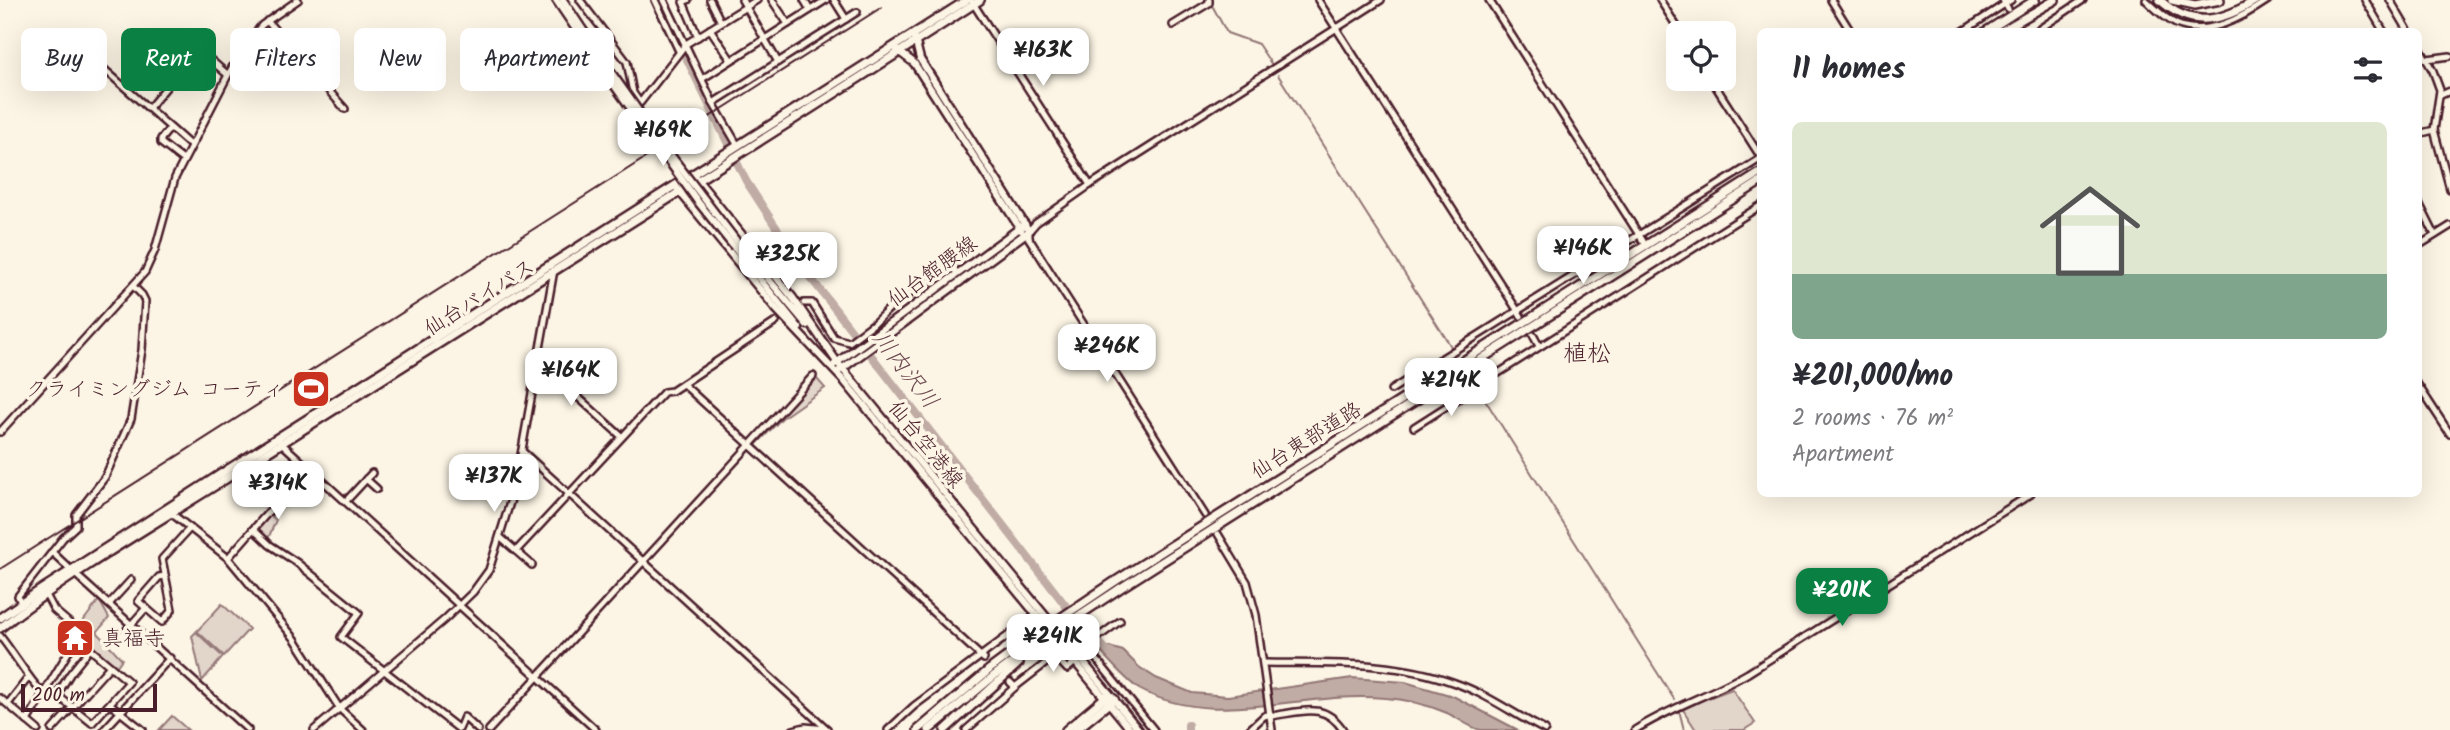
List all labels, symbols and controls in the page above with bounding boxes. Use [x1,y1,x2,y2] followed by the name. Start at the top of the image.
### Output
[1666,21,1736,91] map controls
[1666,21,1736,91] button: locate
[21,28,107,91] chip: Buy
[121,28,216,91] chip: Rent
[230,28,340,91] chip: Filters
[354,28,446,91] chip: New
[460,28,614,91] chip: Apartment
[994,28,1092,88] pin: ¥163K
[1013,33,1073,69] text: ¥163K
[1792,46,1905,94] text: 11 homes
[2349,51,2387,89] icon: filters
[614,108,712,168] pin: ¥169K
[633,113,693,149] text: ¥169K
[2027,168,2153,294] icon: home
[1534,226,1632,286] pin: ¥146K
[881,228,985,316] street label: 仙台館腰線
[1553,231,1613,267] text: ¥146K
[739,232,837,292] pin: ¥325K
[755,237,821,273] text: ¥325K
[418,251,542,346] street label: 仙台バイパス
[862,323,947,418] water label: 川内沢川
[1058,324,1156,384] pin: ¥246K
[1074,329,1140,365] text: ¥246K
[1563,335,1611,374] district label: 植松
[522,348,620,408] pin: ¥164K
[541,353,601,389] text: ¥164K
[1792,353,1953,401] text: ¥201,000/mo
[1402,358,1500,418] pin: ¥214K
[1421,363,1481,399] text: ¥214K
[290,368,332,410] sports icon: クライミングジム コーティ
[25,374,284,407] place label: クライミングジム コーティ
[879,394,971,496] street label: 仙台空港線
[1245,394,1369,489] street label: 仙台東部道路
[1792,401,1953,437] text: 2 rooms · 76 m²
[1792,437,1894,473] text: Apartment
[445,454,543,514] pin: ¥137K
[465,459,523,495] text: ¥137K
[229,462,327,521] pin: ¥314K
[248,466,308,502] text: ¥314K
[1793,568,1891,628] pin: ¥201K
[1812,573,1872,609] text: ¥201K
[1004,614,1102,674] pin: ¥241K
[54,617,96,659] temple icon: 真福寺
[1023,619,1083,655] text: ¥241K
[102,623,165,656] place label: 真福寺
[21,681,158,713] scale bar
[32,681,85,711] text: 200 m

